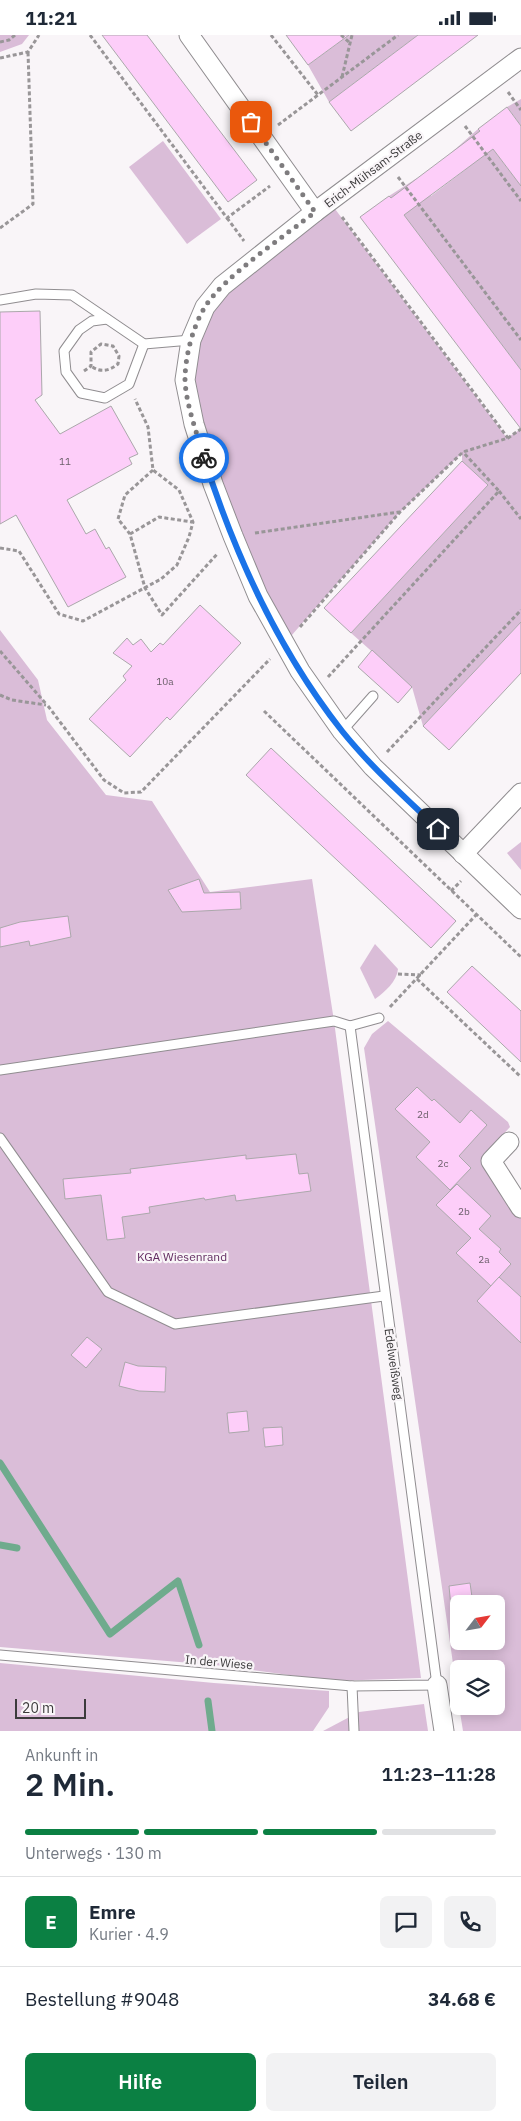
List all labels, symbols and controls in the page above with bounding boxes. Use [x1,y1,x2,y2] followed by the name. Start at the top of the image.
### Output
[25,6,77,30] text: 11:21
[230,101,272,143] pin
[237,108,265,136] icon: bag
[321,127,425,211] street label: Erich-Mühsam-Straße
[179,433,229,483] courier
[190,444,218,472] icon: bike
[59,455,71,468] house number: 11
[156,675,174,688] house number: 10a
[417,808,459,850] pin
[424,815,452,843] icon: home
[417,1108,429,1121] house number: 2d
[437,1157,449,1170] house number: 2c
[458,1205,470,1218] house number: 2b
[137,1249,227,1264] park label: KGA Wiesenrand
[478,1253,490,1266] house number: 2a
[382,1327,407,1401] street label: Edelweißweg
[450,1595,505,1650] north arrow
[450,1595,505,1715] map controls
[184,1652,254,1672] street label: In der Wiese
[450,1660,505,1715] button: layers
[15,1696,86,1719] scale bar
[22,1699,54,1717] text: 20 m
[25,1745,98,1765] text: Ankunft in
[382,1762,496,1786] text: 11:23–11:28
[25,1763,115,1805] text: 2 Min.
[25,1843,162,1863] text: Unterwegs · 130 m
[380,1896,432,1948] button: chat
[444,1896,496,1948] button: phone
[89,1900,136,1924] text: Emre
[45,1910,57,1934] text: E
[89,1924,169,1944] text: Kurier · 4.9
[25,1987,179,2011] text: Bestellung #9048
[428,1987,496,2011] text: 34.68 €
[25,2053,256,2111] button: Hilfe
[266,2053,496,2111] button: Teilen

